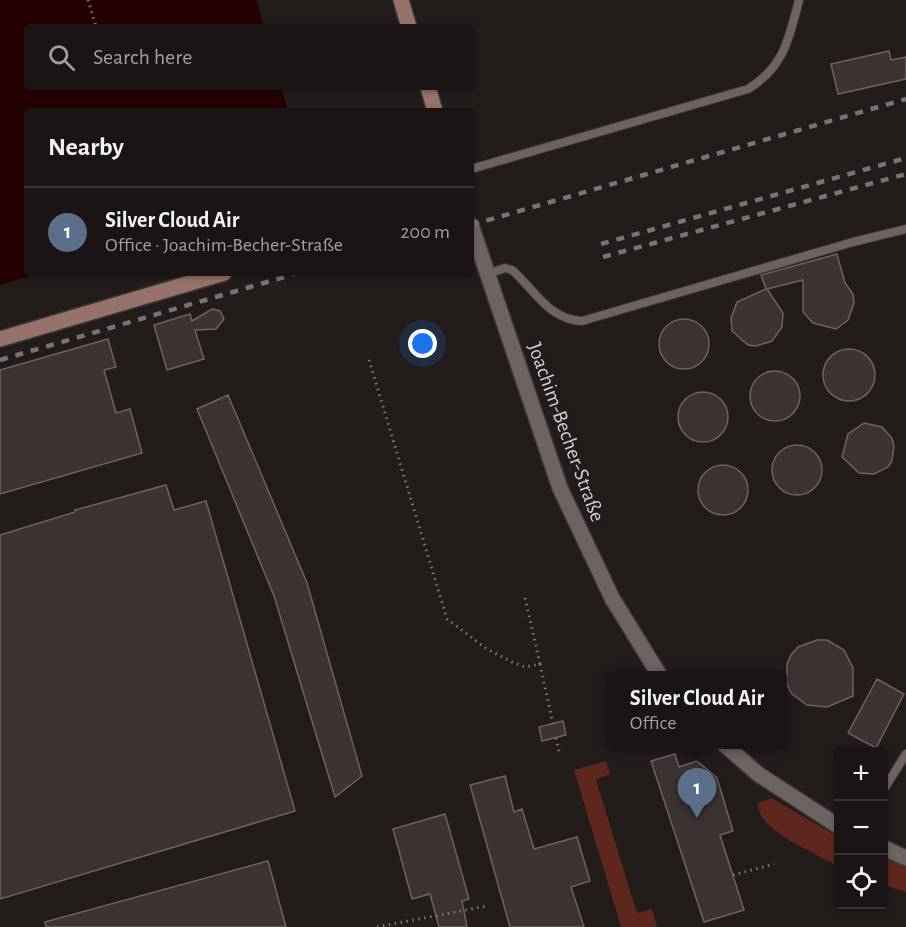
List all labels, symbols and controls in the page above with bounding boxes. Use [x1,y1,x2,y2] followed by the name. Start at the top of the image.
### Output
[24,24,474,90] search box
[45,41,78,74] icon: search
[93,46,192,68] text: Search here
[48,134,124,160] text: Nearby
[105,209,239,231] text: Silver Cloud Air
[64,222,71,242] text: 1
[400,222,450,242] text: 200 m
[105,235,343,255] text: Office · Joachim-Becher-Straße
[408,329,437,358] your location
[524,340,608,524] street label: Joachim-Becher-Straße
[607,671,787,749] popup
[630,687,764,709] text: Silver Cloud Air
[630,713,677,733] text: Office
[834,747,888,909] map controls
[834,747,888,801] button: +
[678,768,716,818] pin: 1
[834,801,888,855] button: −
[834,855,888,909] button: locate

